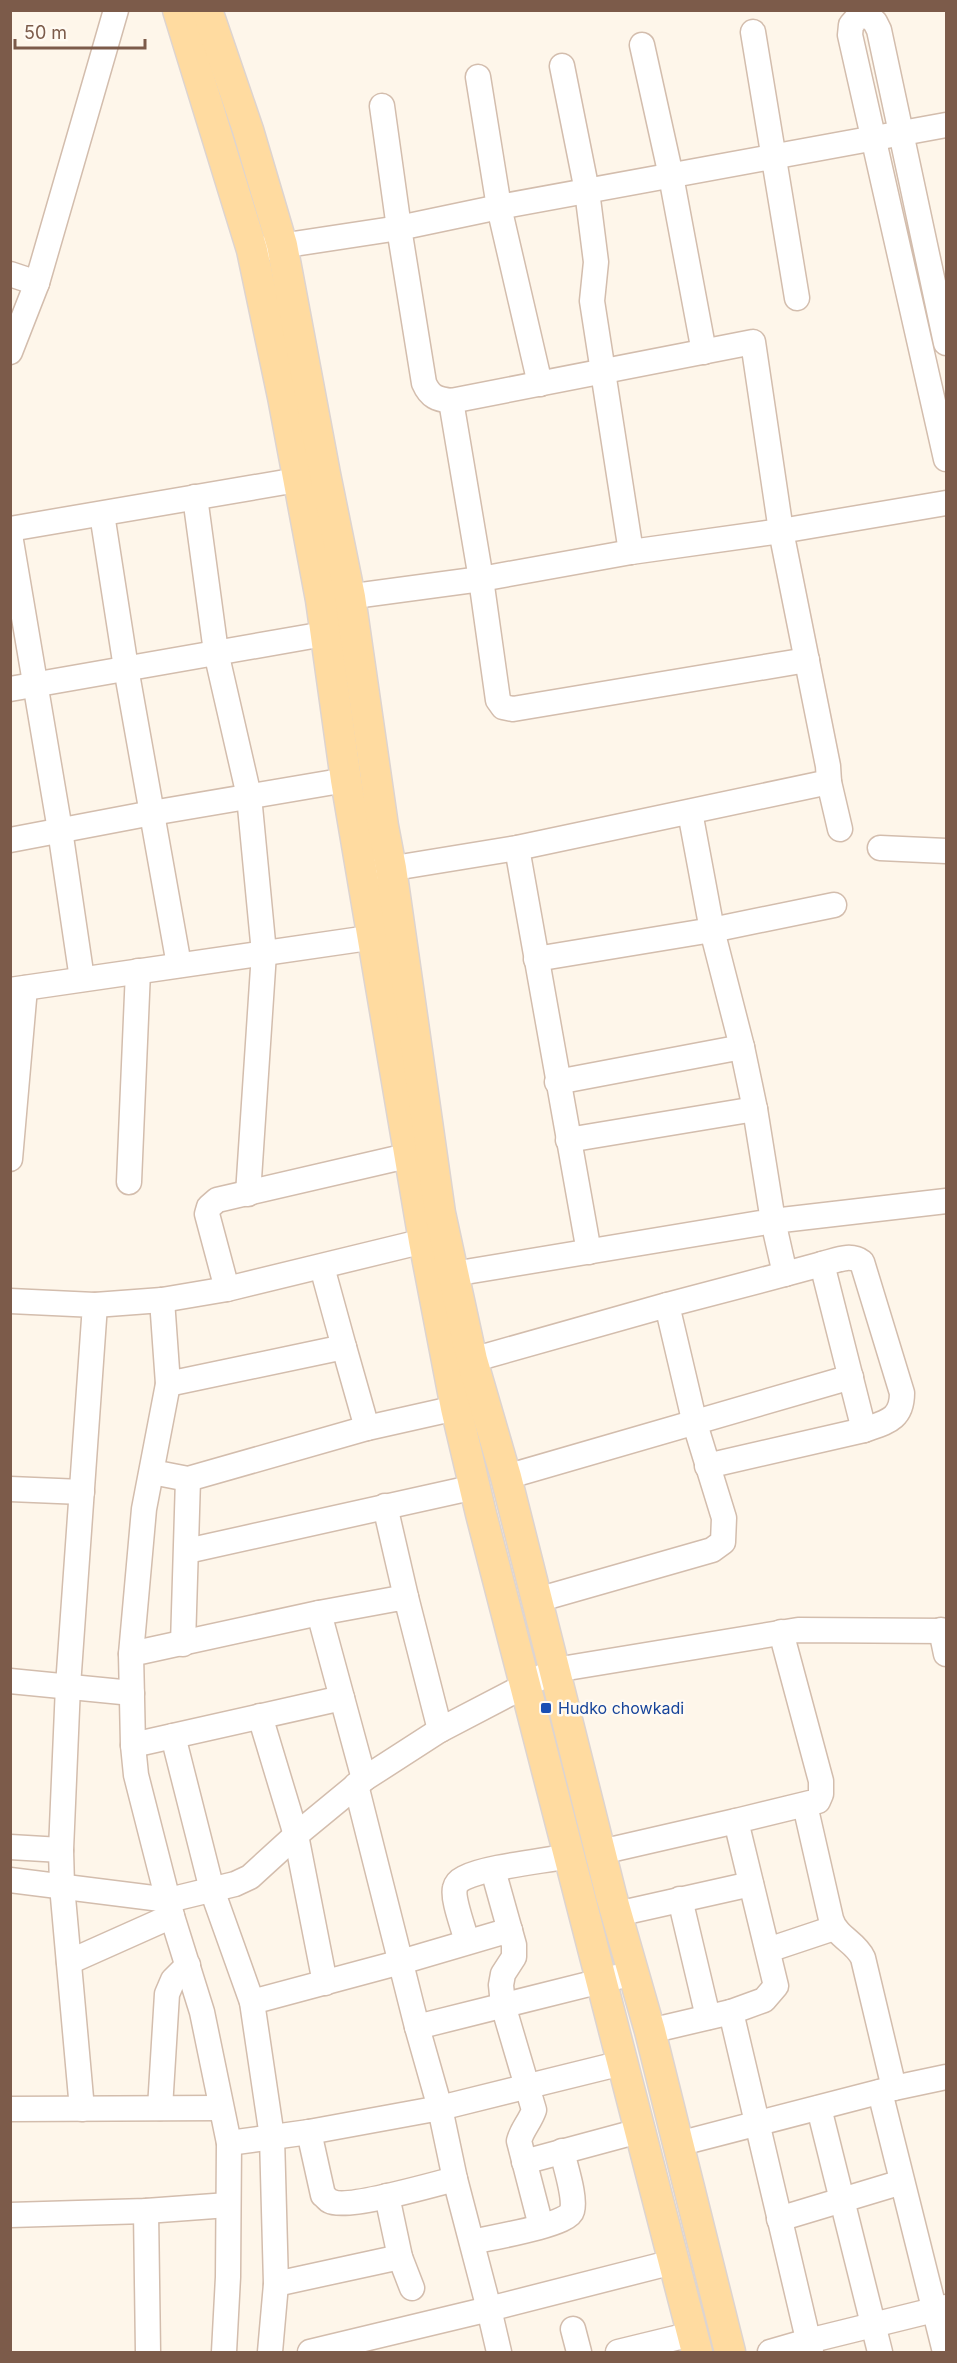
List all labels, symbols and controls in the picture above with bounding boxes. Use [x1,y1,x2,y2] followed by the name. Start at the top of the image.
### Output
[15,12,146,50] scale bar
[24,22,67,43] text: 50 m
[558,1698,684,1718] place label: Hudko chowkadi
[539,1701,553,1715] marker: Hudko chowkadi

